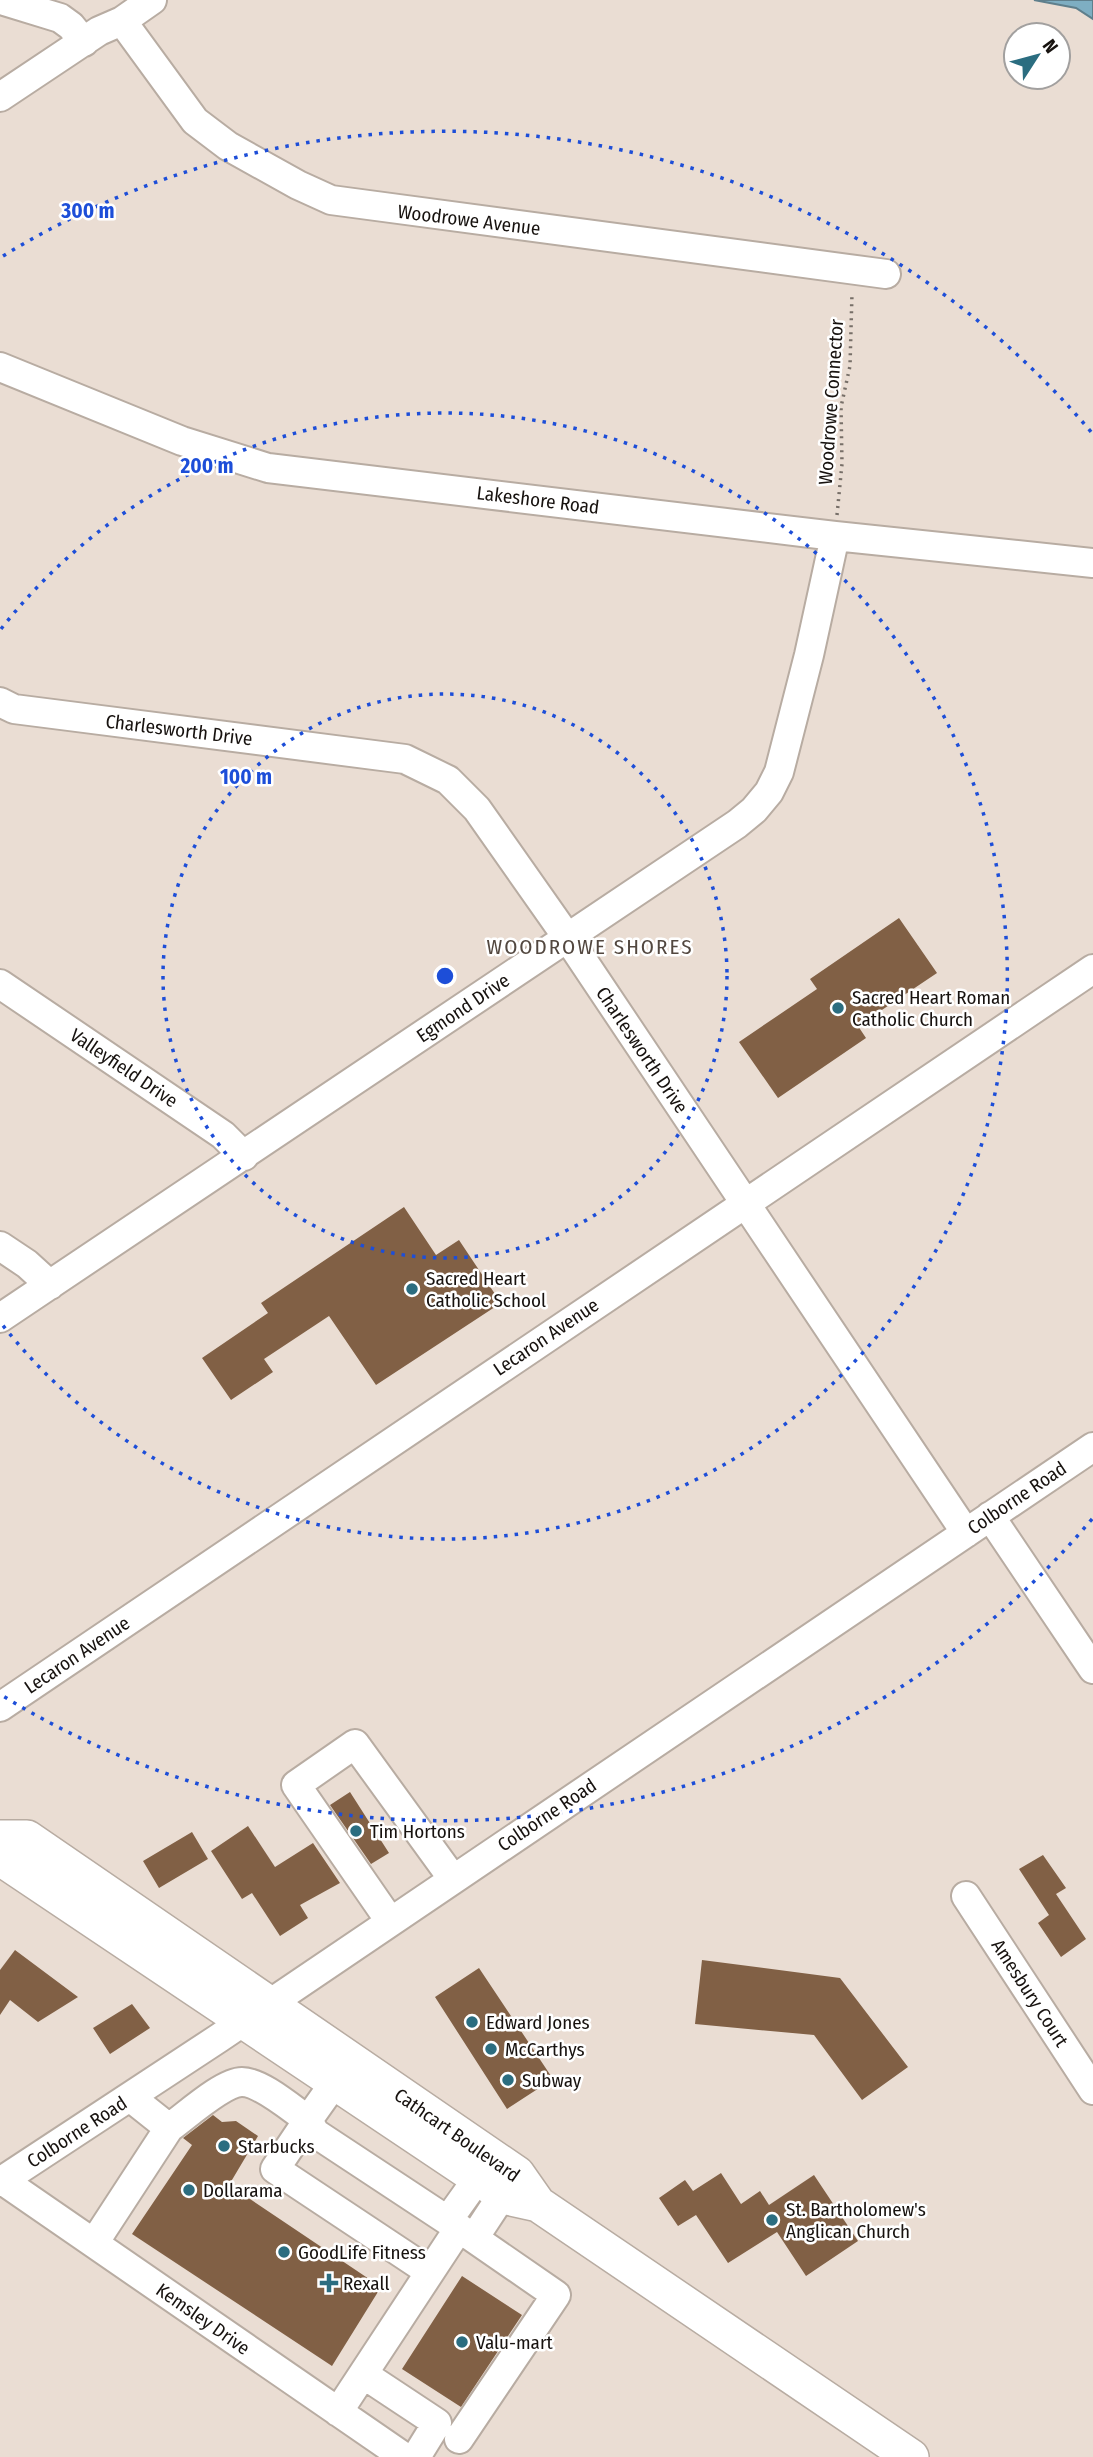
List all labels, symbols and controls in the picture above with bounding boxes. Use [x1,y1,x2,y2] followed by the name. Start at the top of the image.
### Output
[1002,21,1072,91] north arrow
[1038,35,1063,58] text: N
[60,198,115,224] text: 300 m
[396,200,542,240] street label: Woodrowe Avenue
[814,318,848,486] street label: Woodrowe Connector
[179,453,234,479] text: 200 m
[475,481,601,519] street label: Lakeshore Road
[104,710,254,750] street label: Charlesworth Drive
[220,764,272,790] text: 100 m
[486,934,694,960] district label: WOODROWE SHORES
[433,964,457,988] centre of rings
[412,969,514,1047] street label: Egmond Drive
[591,982,693,1118] street label: Charlesworth Drive
[852,986,1010,1031] place label: Sacred Heart Roman Catholic Church
[830,1000,846,1016] marker: Sacred Heart Roman Catholic Church
[66,1024,182,1112] street label: Valleyfield Drive
[426,1267,546,1312] place label: Sacred Heart Catholic School
[404,1281,420,1297] marker: Sacred Heart Catholic School
[489,1293,603,1381] street label: Lecaron Avenue
[963,1457,1071,1539] street label: Colborne Road
[20,1611,134,1699] street label: Lecaron Avenue
[493,1774,601,1856] street label: Colborne Road
[370,1820,465,1843] place label: Tim Hortons
[348,1823,364,1839] marker: Tim Hortons
[987,1935,1074,2052] street label: Amesbury Court
[486,2011,590,2034] place label: Edward Jones
[464,2014,480,2030] marker: Edward Jones
[505,2038,585,2061] place label: McCarthys
[483,2041,499,2057] marker: McCarthys
[522,2069,582,2092] place label: Subway
[500,2072,516,2088] marker: Subway
[390,2083,524,2187] street label: Cathcart Boulevard
[23,2091,131,2173] street label: Colborne Road
[238,2135,315,2158] place label: Starbucks
[216,2138,232,2154] marker: Starbucks
[203,2179,283,2202] place label: Dollarama
[181,2182,197,2198] marker: Dollarama
[786,2198,926,2243] place label: St. Bartholomew's Anglican Church
[764,2212,780,2228] marker: St. Bartholomew's Anglican Church
[298,2241,426,2264] place label: GoodLife Fitness
[276,2244,292,2260] marker: GoodLife Fitness
[343,2272,389,2295] place label: Rexall
[321,2275,337,2291] marker: Rexall
[152,2278,254,2360] street label: Kemsley Drive
[476,2331,554,2354] place label: Valu-mart
[454,2334,470,2350] marker: Valu-mart

